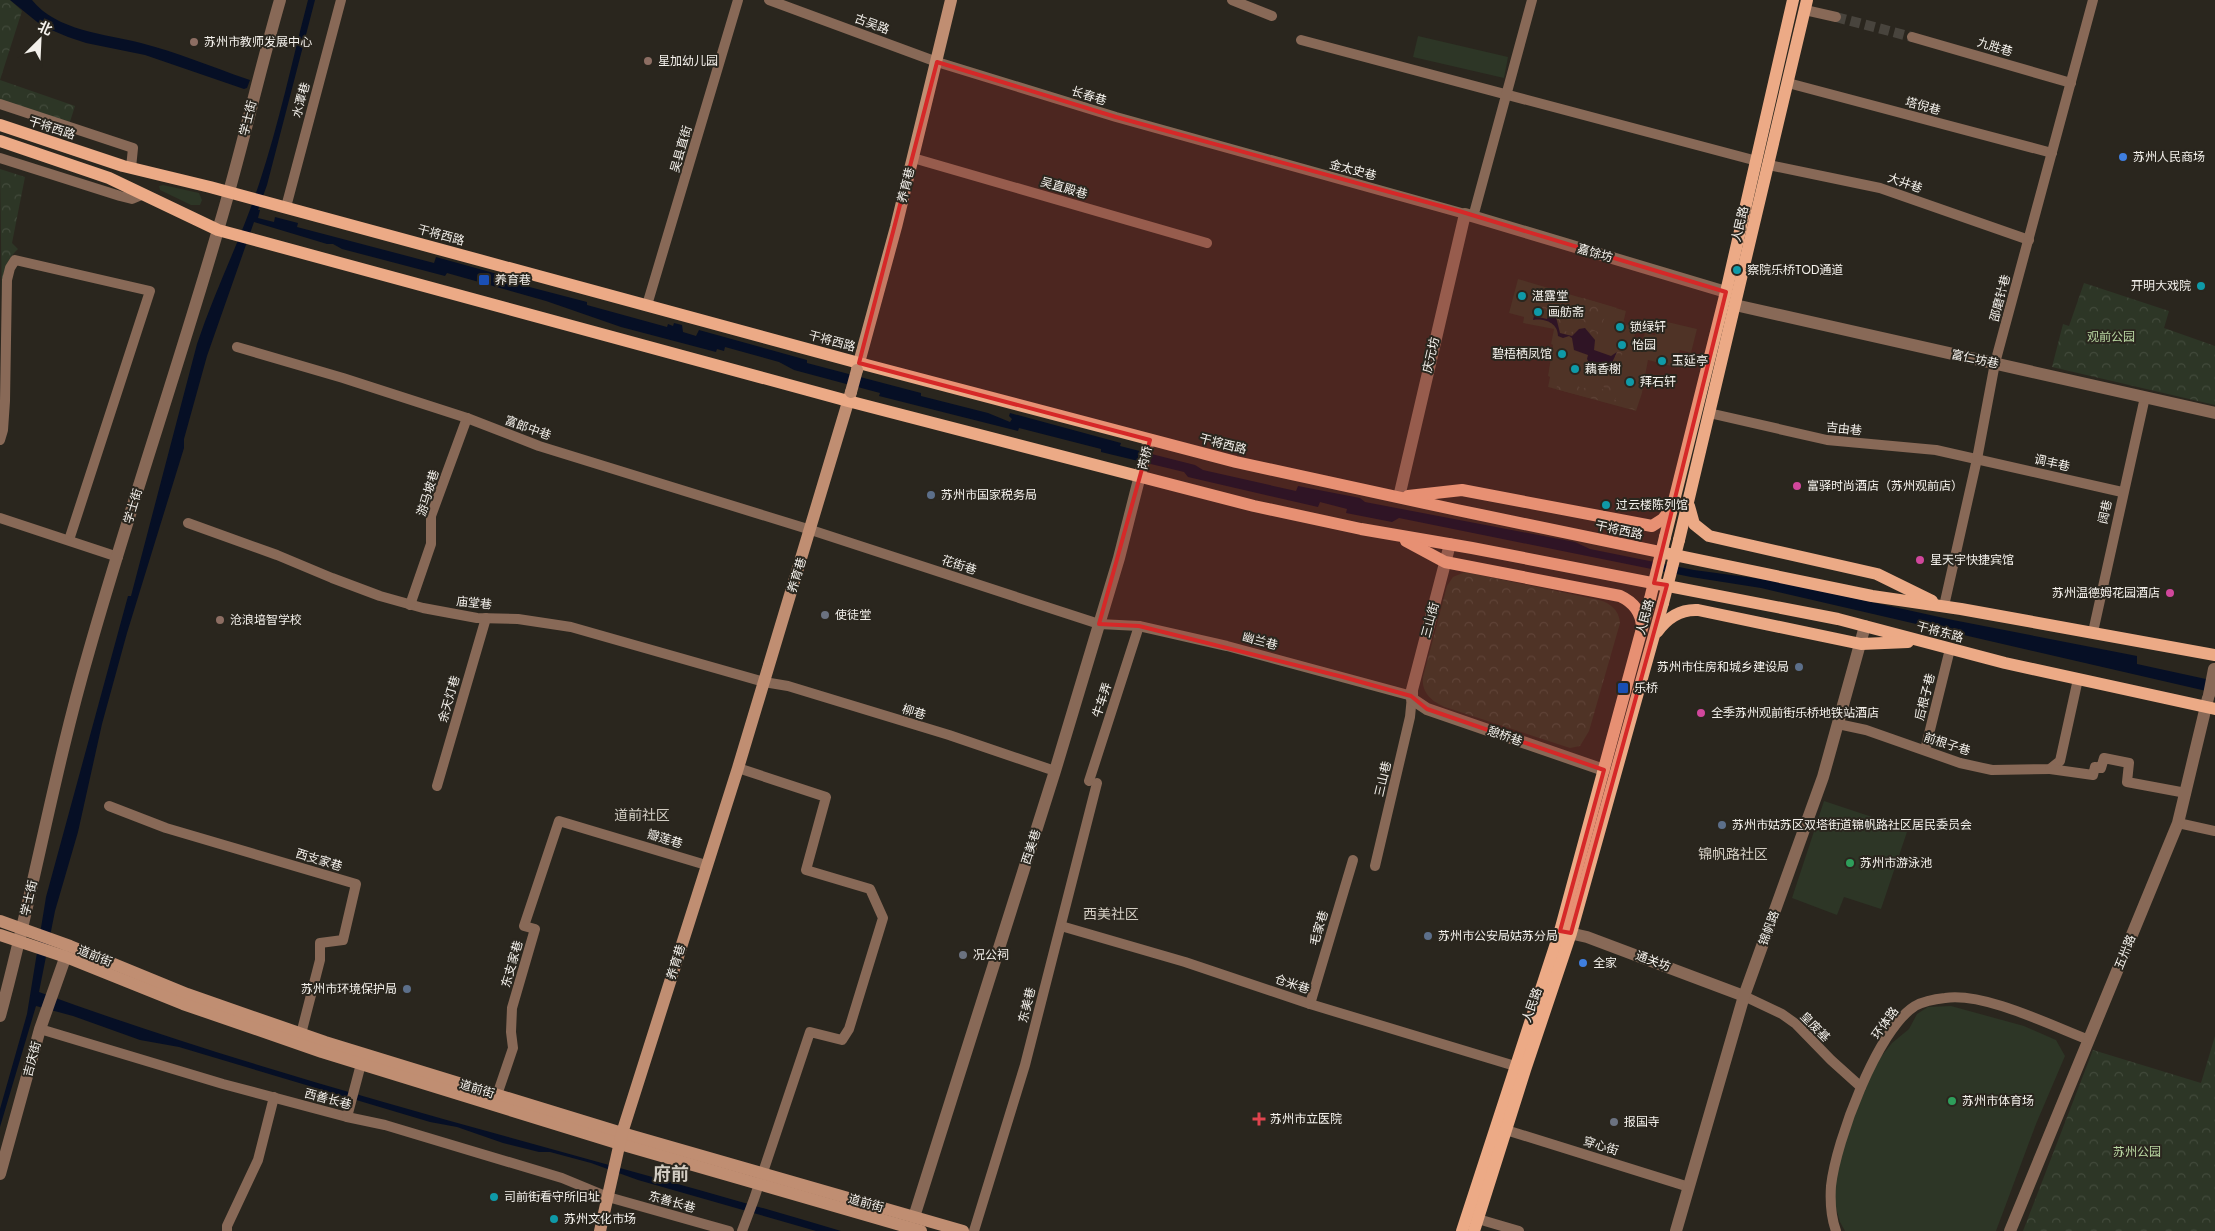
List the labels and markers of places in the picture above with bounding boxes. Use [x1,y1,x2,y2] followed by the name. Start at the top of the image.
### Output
[204,33,312,50] place label: 苏州市教师发展中心
[188,36,200,48] marker: 苏州市教师发展中心
[658,52,718,69] place label: 星加幼儿园
[642,55,654,67] marker: 星加幼儿园
[2133,148,2205,165] place label: 苏州人民商场
[2117,151,2129,163] marker: 苏州人民商场
[1747,261,1843,278] place label: 察院乐桥TOD通道
[1731,264,1743,276] marker: 察院乐桥TOD通道
[495,271,531,288] place label: 养育巷
[477,273,491,287] marker: 养育巷
[2131,277,2191,294] place label: 开明大戏院
[2195,280,2207,292] marker: 开明大戏院
[1532,287,1568,304] place label: 湛露堂
[1516,290,1528,302] marker: 湛露堂
[1548,303,1584,320] place label: 画舫斋
[1532,306,1544,318] marker: 画舫斋
[1630,318,1666,335] place label: 锁绿轩
[1614,321,1626,333] marker: 锁绿轩
[1632,336,1656,353] place label: 怡园
[1616,339,1628,351] marker: 怡园
[1492,345,1552,362] place label: 碧梧栖凤馆
[1556,348,1568,360] marker: 碧梧栖凤馆
[1672,352,1708,369] place label: 玉延亭
[1656,355,1668,367] marker: 玉延亭
[1585,360,1621,377] place label: 藕香榭
[1569,363,1581,375] marker: 藕香榭
[1640,373,1676,390] place label: 拜石轩
[1624,376,1636,388] marker: 拜石轩
[1807,477,1963,494] place label: 富驿时尚酒店（苏州观前店）
[1791,480,1803,492] marker: 富驿时尚酒店（苏州观前店）
[941,486,1037,503] place label: 苏州市国家税务局
[925,489,937,501] marker: 苏州市国家税务局
[1616,496,1688,513] place label: 过云楼陈列馆
[1600,499,1612,511] marker: 过云楼陈列馆
[1930,551,2014,568] place label: 星天宇快捷宾馆
[1914,554,1926,566] marker: 星天宇快捷宾馆
[2052,584,2160,601] place label: 苏州温德姆花园酒店
[2164,587,2176,599] marker: 苏州温德姆花园酒店
[835,606,871,623] place label: 使徒堂
[819,609,831,621] marker: 使徒堂
[230,611,302,628] place label: 沧浪培智学校
[214,614,226,626] marker: 沧浪培智学校
[1657,658,1789,675] place label: 苏州市住房和城乡建设局
[1793,661,1805,673] marker: 苏州市住房和城乡建设局
[1634,679,1658,696] place label: 乐桥
[1616,681,1630,695] marker: 乐桥
[1711,704,1879,721] place label: 全季苏州观前街乐桥地铁站酒店
[1695,707,1707,719] marker: 全季苏州观前街乐桥地铁站酒店
[1732,816,1972,833] place label: 苏州市姑苏区双塔街道锦帆路社区居民委员会
[1716,819,1728,831] marker: 苏州市姑苏区双塔街道锦帆路社区居民委员会
[1860,854,1932,871] place label: 苏州市游泳池
[1844,857,1856,869] marker: 苏州市游泳池
[1438,927,1558,944] place label: 苏州市公安局姑苏分局
[1422,930,1434,942] marker: 苏州市公安局姑苏分局
[973,946,1009,963] place label: 况公祠
[957,949,969,961] marker: 况公祠
[1593,954,1617,971] place label: 全家
[1577,957,1589,969] marker: 全家
[301,980,397,997] place label: 苏州市环境保护局
[401,983,413,995] marker: 苏州市环境保护局
[1962,1092,2034,1109] place label: 苏州市体育场
[1946,1095,1958,1107] marker: 苏州市体育场
[1270,1110,1342,1127] place label: 苏州市立医院
[1252,1112,1266,1126] marker: 苏州市立医院
[1624,1113,1660,1130] place label: 报国寺
[1608,1116,1620,1128] marker: 报国寺
[504,1188,600,1205] place label: 司前街看守所旧址
[488,1191,500,1203] marker: 司前街看守所旧址
[564,1210,636,1227] place label: 苏州文化市场
[548,1213,560,1225] marker: 苏州文化市场

